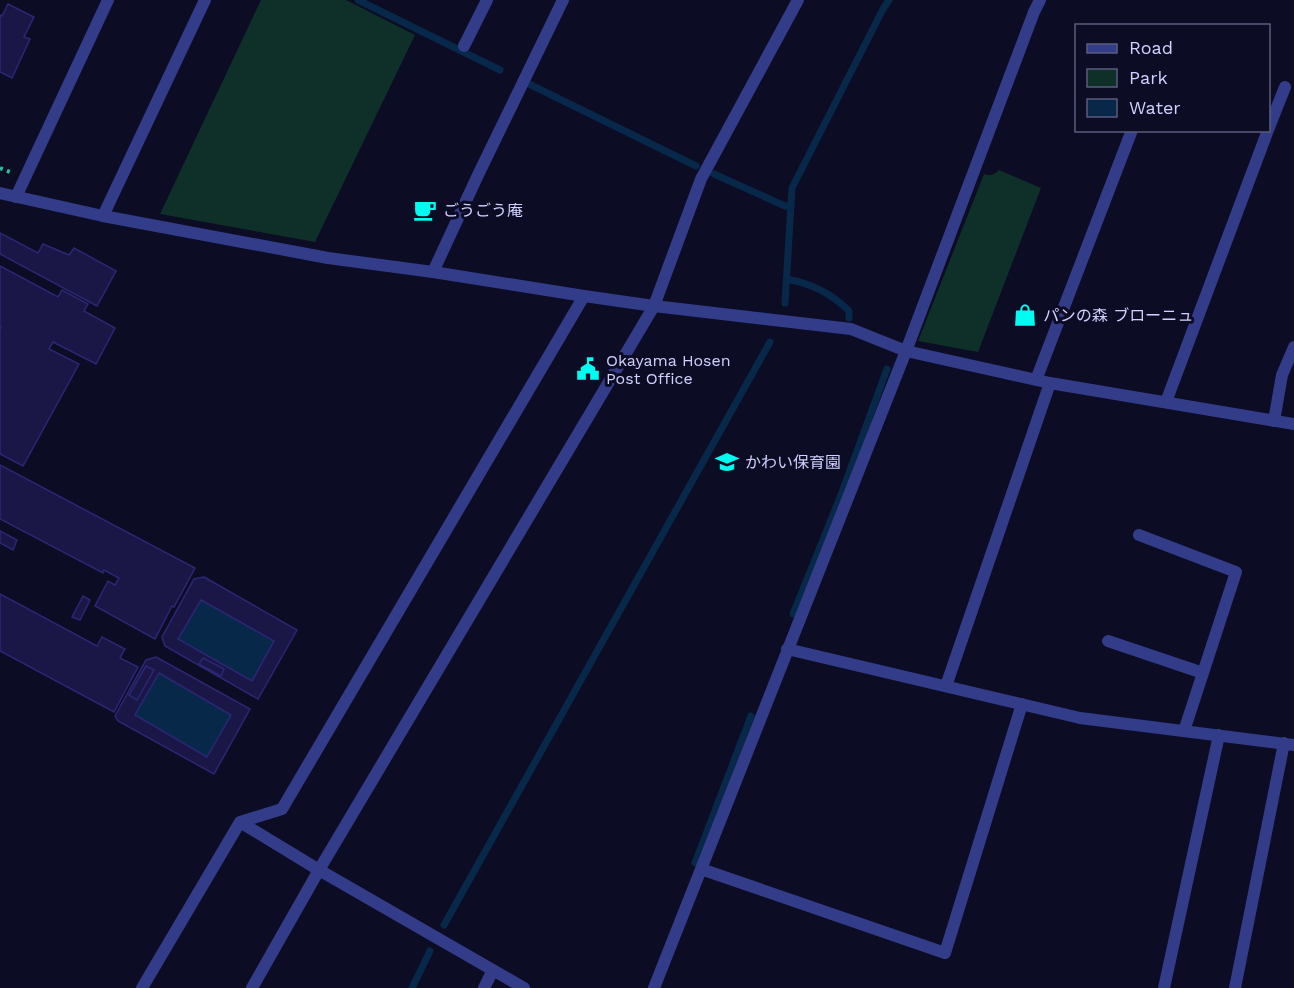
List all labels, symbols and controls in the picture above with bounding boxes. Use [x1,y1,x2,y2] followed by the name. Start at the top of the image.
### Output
[1075,24,1270,132] legend
[1129,37,1173,58] text: Road
[1129,67,1168,88] text: Park
[1129,97,1181,118] text: Water
[412,197,438,223] cafe icon: ごうごう庵
[443,201,523,220] place label: ごうごう庵
[1012,302,1038,328] shop icon: パンの森 ブローニュ
[1043,306,1193,325] place label: パンの森 ブローニュ
[606,351,731,388] place label: Okayama Hosen Post Office
[575,356,601,382] public building icon: Okayama Hosen Post Office
[714,449,740,475] school or university icon: かわい保育園
[745,453,841,472] place label: かわい保育園

